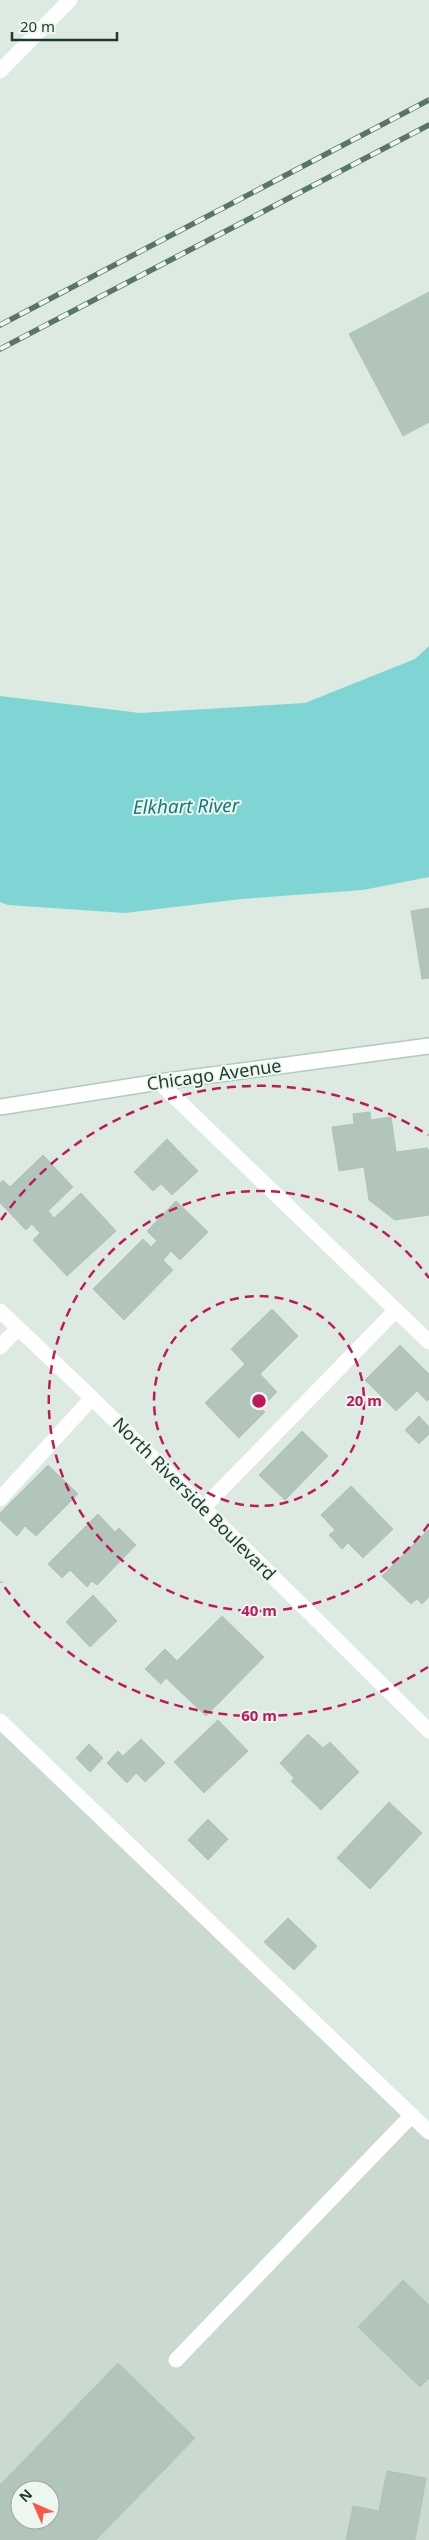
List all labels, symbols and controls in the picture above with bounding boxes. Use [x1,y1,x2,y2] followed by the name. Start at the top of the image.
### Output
[12,10,118,42] scale bar
[20,16,55,36] text: 20 m
[133,792,241,820] water label: Elkhart River
[145,1053,283,1095] street label: Chicago Avenue
[346,1390,382,1410] text: 20 m
[250,1392,268,1410] centre of rings
[108,1411,282,1585] street label: North Riverside Boulevard
[241,1600,277,1620] text: 40 m
[241,1705,277,1725] text: 60 m
[10,2480,60,2530] north arrow
[15,2485,36,2506] text: N

